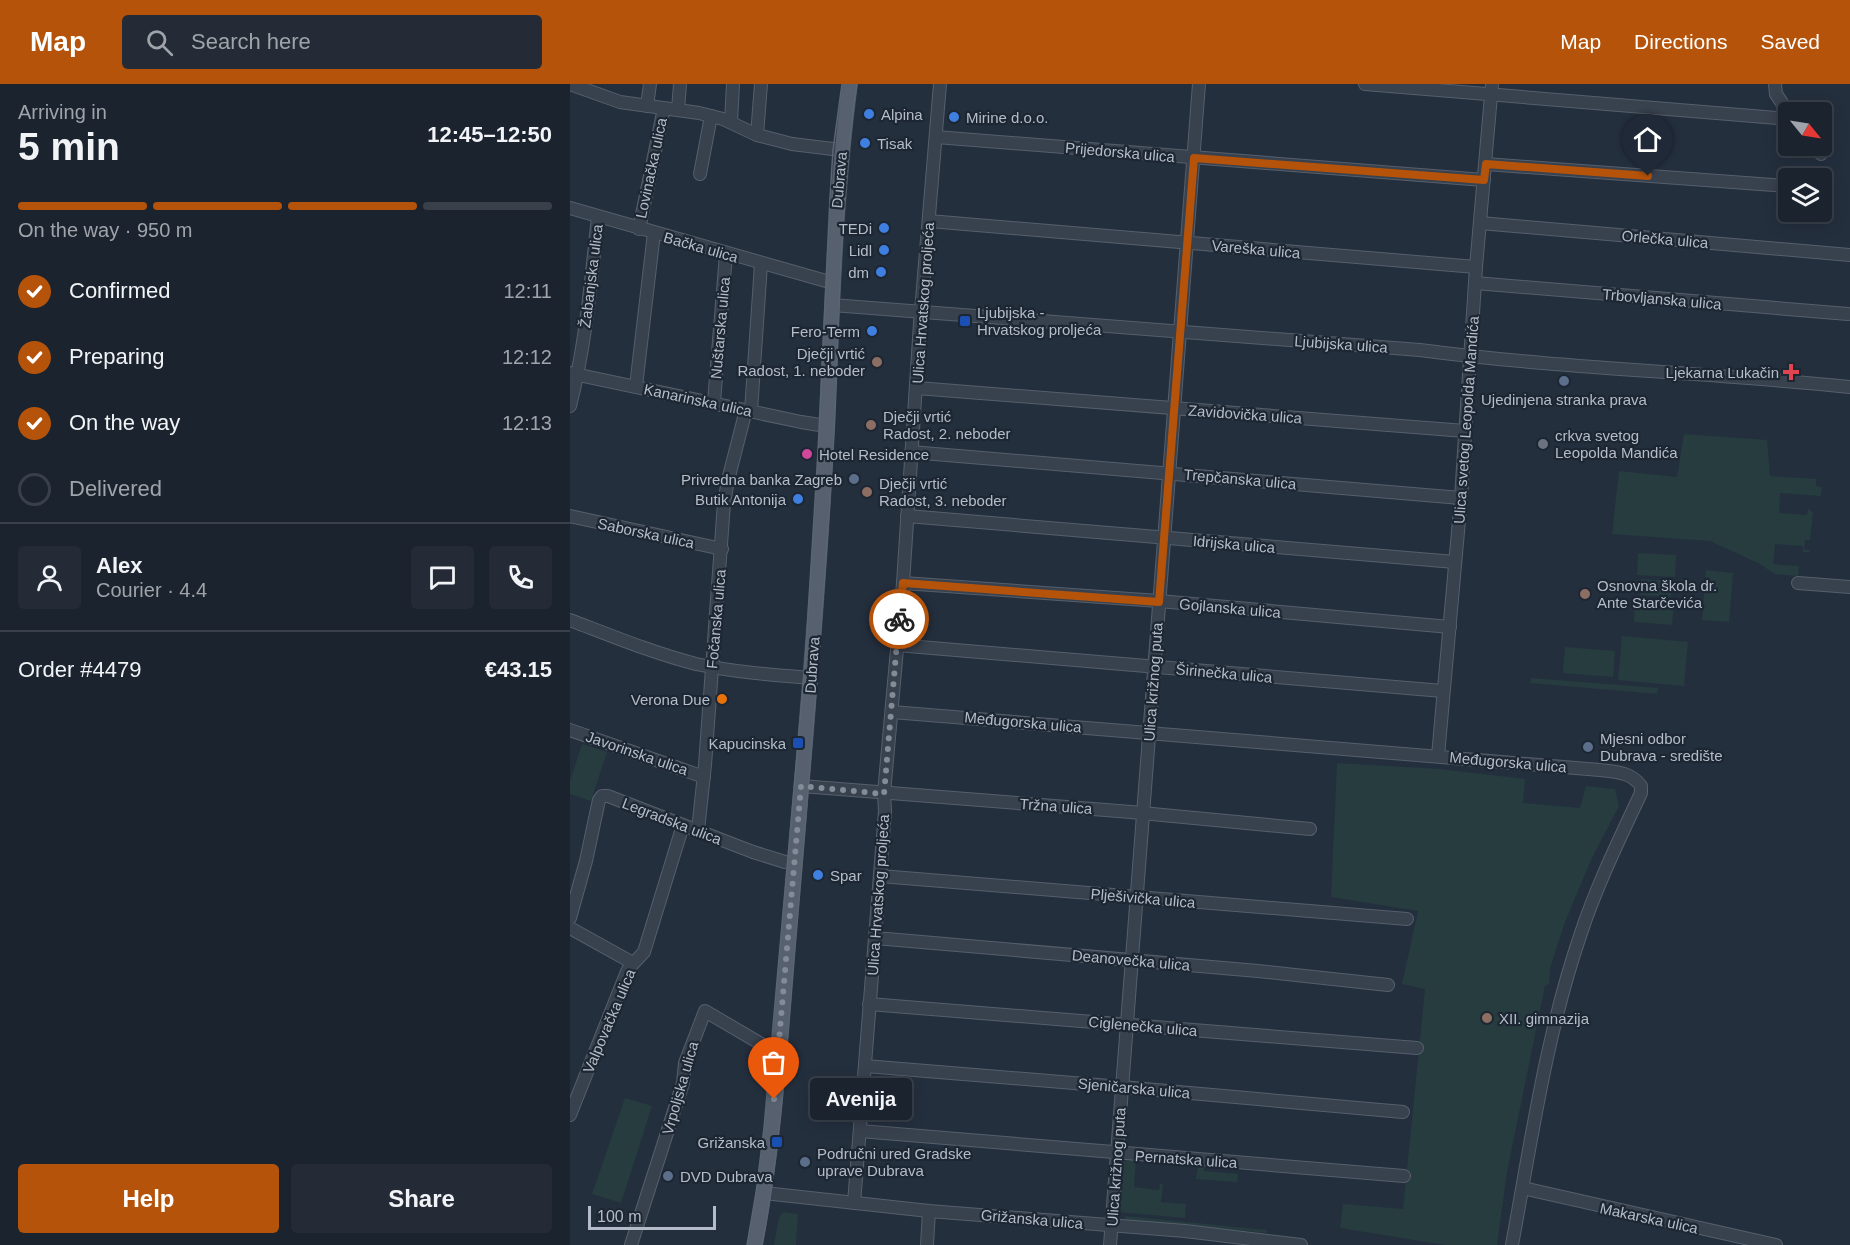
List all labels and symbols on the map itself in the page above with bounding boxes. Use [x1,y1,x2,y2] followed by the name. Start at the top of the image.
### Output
[1778,102,1832,156] north arrow
[881,106,923,123] place label: Alpina
[862,107,876,121] marker: Alpina
[966,109,1049,126] place label: Mirine d.o.o.
[947,110,961,124] marker: Mirine d.o.o.
[1622,114,1673,176] pin
[632,115,670,220] street label: Lovinačka ulica
[877,135,913,152] place label: Tisak
[858,136,872,150] marker: Tisak
[1064,139,1176,165] street label: Prijedorska ulica
[828,150,850,209] street label: Dubrava
[839,220,872,237] place label: TEDi
[877,221,891,235] marker: TEDi
[909,221,937,384] street label: Ulica Hrvatskog proljeća
[576,223,606,329] street label: Žabanjska ulica
[1621,227,1710,251] street label: Orlečka ulica
[662,228,741,266] street label: Bačka ulica
[1211,237,1302,261] street label: Vareška ulica
[849,242,872,259] place label: Lidl
[877,243,891,257] marker: Lidl
[848,264,869,281] place label: dm
[874,265,888,279] marker: dm
[707,276,733,380] street label: Nuštarska ulica
[1602,285,1723,313] street label: Trbovljanska ulica
[977,304,1102,338] place label: Ljubijska - Hrvatskog proljeća
[958,314,972,328] marker: Ljubijska - Hrvatskog proljeća
[1450,315,1482,525] street label: Ulica svetog Leopolda Mandića
[791,323,860,340] place label: Fero-Term
[865,324,879,338] marker: Fero-Term
[1294,332,1389,356] street label: Ljubijska ulica
[737,345,865,379] place label: Dječji vrtić Radost, 1. neboder
[870,355,884,369] marker: Dječji vrtić Radost, 1. neboder
[1666,364,1779,381] place label: Ljekarna Lukačin
[1784,365,1798,379] marker: Ljekarna Lukačin
[1557,374,1571,388] marker: Ujedinjena stranka prava
[642,380,754,420] street label: Kanarinska ulica
[1481,391,1648,408] place label: Ujedinjena stranka prava
[1187,402,1303,427] street label: Zavidovička ulica
[883,408,1011,442] place label: Dječji vrtić Radost, 2. neboder
[864,418,878,432] marker: Dječji vrtić Radost, 2. neboder
[1555,427,1678,461] place label: crkva svetog Leopolda Mandića
[1536,437,1550,451] marker: crkva svetog Leopolda Mandića
[819,446,929,463] place label: Hotel Residence
[800,447,814,461] marker: Hotel Residence
[1183,466,1298,492] street label: Trepčanska ulica
[681,471,842,488] place label: Privredna banka Zagreb
[847,472,861,486] marker: Privredna banka Zagreb
[879,475,1007,509] place label: Dječji vrtić Radost, 3. neboder
[860,485,874,499] marker: Dječji vrtić Radost, 3. neboder
[695,491,787,508] place label: Butik Antonija
[791,492,805,506] marker: Butik Antonija
[596,514,697,552] street label: Saborska ulica
[1192,532,1277,556] street label: Idrijska ulica
[703,568,729,670] street label: Fočanska ulica
[1597,577,1717,611] place label: Osnovna škola dr. Ante Starčevića
[1578,587,1592,601] marker: Osnovna škola dr. Ante Starčevića
[869,589,929,649] courier
[1179,595,1282,621] street label: Gojlanska ulica
[1140,621,1166,742] street label: Ulica križnog puta
[802,635,823,694] street label: Dubrava
[1175,660,1274,686] street label: Širinečka ulica
[631,691,710,708] place label: Verona Due
[715,692,729,706] marker: Verona Due
[964,708,1083,736] street label: Međugorska ulica
[584,728,691,779] street label: Javorinska ulica
[1600,730,1723,764] place label: Mjesni odbor Dubrava - središte
[708,735,787,752] place label: Kapucinska
[791,736,805,750] marker: Kapucinska
[1581,740,1595,754] marker: Mjesni odbor Dubrava - središte
[1449,748,1568,776] street label: Međugorska ulica
[620,794,725,848] street label: Legradska ulica
[1019,795,1094,817] street label: Tržna ulica
[864,813,892,976] street label: Ulica Hrvatskog proljeća
[830,867,862,884] place label: Spar
[811,868,825,882] marker: Spar
[1090,885,1197,911] street label: Plješivička ulica
[1071,946,1191,974] street label: Deanovečka ulica
[579,966,639,1076] street label: Valpovačka ulica
[1499,1010,1590,1027] place label: XII. gimnazija
[1480,1011,1494,1025] marker: XII. gimnazija
[1088,1013,1199,1039] street label: Ciglenečka ulica
[748,1037,799,1099] pin
[659,1039,702,1137] street label: Vrpoljska ulica
[1077,1075,1191,1101] street label: Sjeničarska ulica
[810,1078,912,1120] callout: Avenija
[1103,1106,1129,1227] street label: Ulica križnog puta
[697,1134,766,1151] place label: Grižanska
[770,1135,784,1149] marker: Grižanska
[817,1145,971,1179] place label: Područni ured Gradske uprave Dubrava
[1134,1147,1238,1171] street label: Pernatska ulica
[798,1155,812,1169] marker: Područni ured Gradske uprave Dubrava
[680,1168,773,1185] place label: DVD Dubrava
[661,1169,675,1183] marker: DVD Dubrava
[1598,1199,1700,1237] street label: Makarska ulica
[588,1203,716,1230] scale bar
[980,1206,1084,1232] street label: Grižanska ulica

